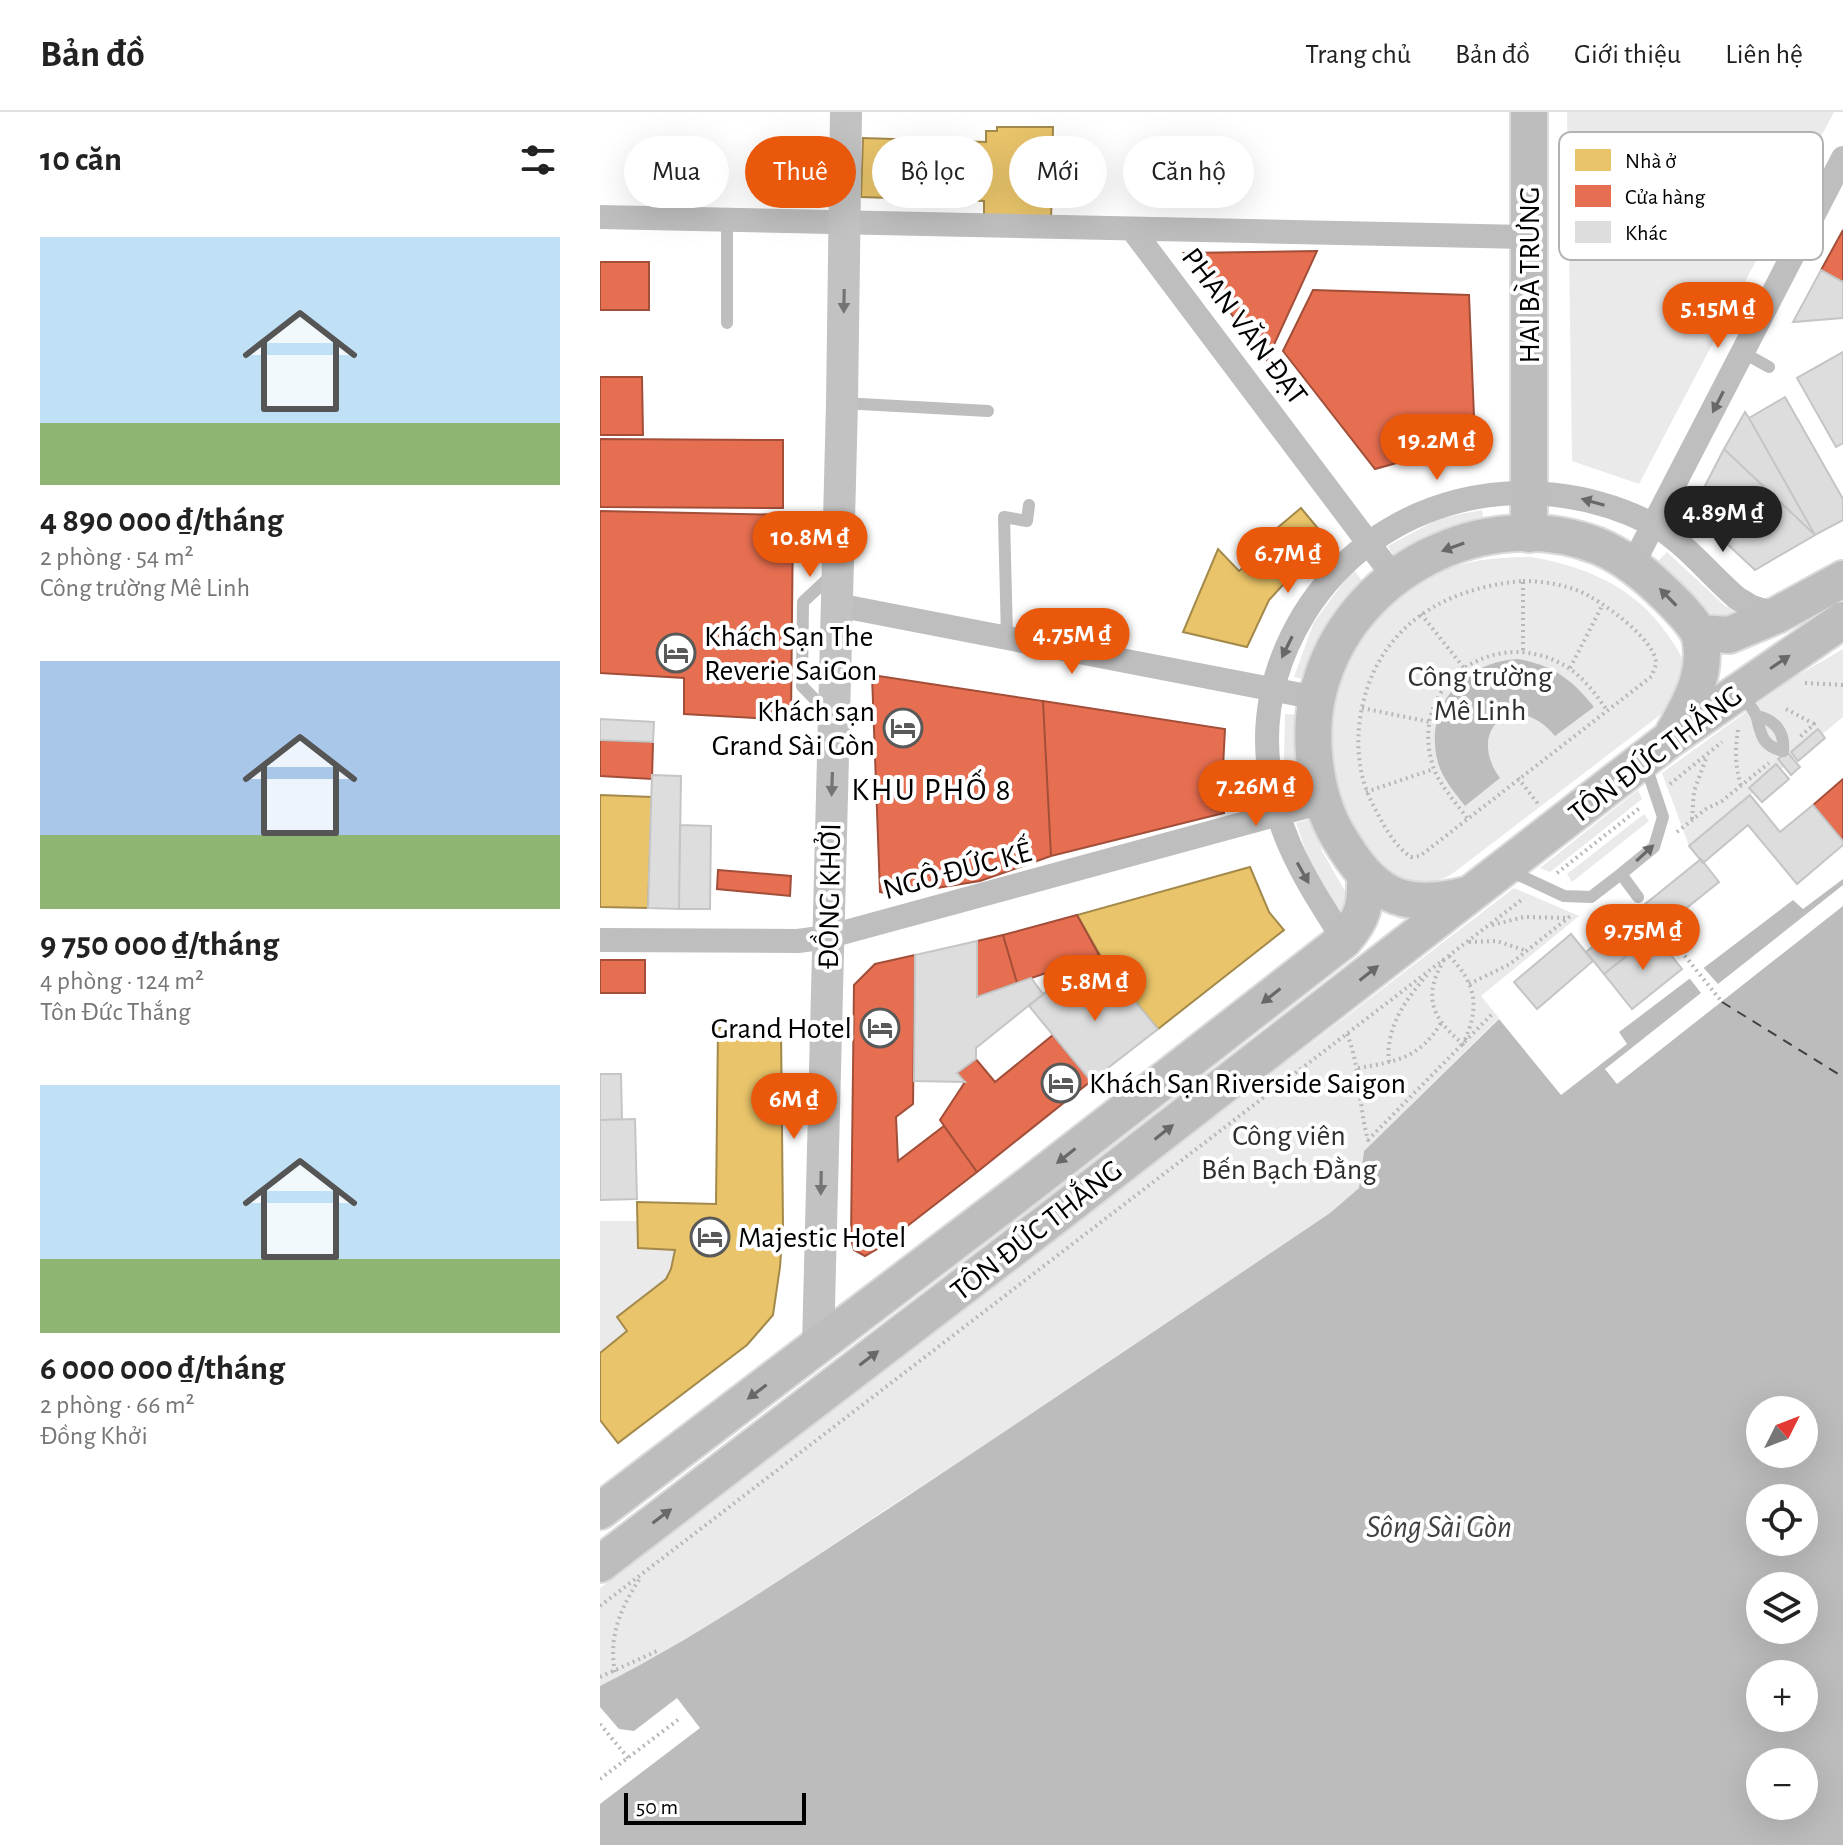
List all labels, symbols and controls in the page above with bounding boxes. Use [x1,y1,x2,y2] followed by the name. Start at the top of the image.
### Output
[40,36,145,74] text: Bản đồ
[1305,41,1411,69] text: Trang chủ
[1455,41,1530,69] text: Bản đồ
[1574,41,1681,69] text: Giới thiệu
[1725,41,1803,69] text: Liên hệ
[1559,132,1823,260] legend
[624,136,729,208] chip: Mua
[745,136,856,208] chip: Thuê
[872,136,993,208] chip: Bộ lọc
[1009,136,1107,208] chip: Mới
[1123,136,1254,208] chip: Căn hộ
[516,138,560,182] icon: filters
[40,143,122,177] text: 10 căn
[1625,150,1677,172] text: Nhà ở
[1513,186,1545,364] street label: HAI BÀ TRƯNG
[1625,186,1705,208] text: Cửa hàng
[1625,222,1668,244] text: Khác
[1176,241,1315,411] street label: PHAN VĂN ÐẠT
[1644,282,1792,350] pin: 5.15M ₫
[228,289,372,433] icon: home
[837,289,850,314] one-way arrow
[1680,295,1756,321] text: 5.15M ₫
[1712,390,1725,413] one-way arrow
[1363,414,1511,482] pin: 19.2M ₫
[1398,427,1476,453] text: 19.2M ₫
[1649,486,1797,554] pin: 4.89M ₫
[1581,495,1605,508] one-way arrow
[1682,499,1764,525] text: 4.89M ₫
[40,504,284,538] text: 4 890 000 ₫/tháng
[736,511,884,579] pin: 10.8M ₫
[770,524,850,550] text: 10.8M ₫
[1223,527,1353,595] pin: 6.7M ₫
[1254,540,1322,566] text: 6.7M ₫
[1441,541,1465,553] one-way arrow
[40,544,194,570] text: 2 phòng · 54 m²
[40,575,250,601] text: Công trường Mê Linh
[1659,588,1678,607] one-way arrow
[998,608,1146,676] pin: 4.75M ₫
[1033,621,1111,647] text: 4.75M ₫
[704,622,877,686] place label: Khách Sạn The Reverie SaiGon
[655,632,697,674] hotel icon: Khách Sạn The Reverie SaiGon
[1280,635,1294,659] one-way arrow
[1769,654,1790,669] one-way arrow
[1408,662,1553,726] park label: Công trường Mê Linh
[1560,676,1748,829] street label: TÔN ĐỨC THẮNG
[712,697,875,761] place label: Khách sạn Grand Sài Gòn
[882,707,924,749] hotel icon: Khách sạn Grand Sài Gòn
[228,713,372,857] icon: home
[1182,760,1330,828] pin: 7.26M ₫
[851,769,1013,806] district label: KHU PHỐ 8
[825,772,838,797] one-way arrow
[1216,773,1296,799] text: 7.26M ₫
[809,823,846,969] street label: ÐỒNG KHỞI
[878,832,1035,905] street label: NGÔ ÐỨC KẾ
[1635,844,1655,862] one-way arrow
[1296,862,1310,885] one-way arrow
[1569,904,1717,972] pin: 9.75M ₫
[1604,917,1682,943] text: 9.75M ₫
[40,928,279,962] text: 9 750 000 ₫/tháng
[1030,955,1160,1023] pin: 5.8M ₫
[1359,965,1380,981] one-way arrow
[40,968,204,994] text: 4 phòng · 124 m²
[1061,968,1129,994] text: 5.8M ₫
[1261,988,1281,1004] one-way arrow
[40,999,191,1025] text: Tôn Đức Thắng
[859,1007,901,1049] hotel icon: Grand Hotel
[711,1014,852,1044] place label: Grand Hotel
[1040,1062,1082,1104] hotel icon: Khách Sạn Riverside Saigon
[1089,1069,1406,1099] place label: Khách Sạn Riverside Saigon
[747,1073,841,1141] pin: 6M ₫
[769,1086,819,1112] text: 6M ₫
[1201,1121,1377,1185] park label: Công viên Bến Bạch Đằng
[1154,1124,1174,1141] one-way arrow
[228,1137,372,1281] icon: home
[1056,1148,1076,1164] one-way arrow
[942,1151,1128,1307] street label: TÔN ÐỨC THẮNG
[815,1171,828,1196] one-way arrow
[689,1216,731,1258] hotel icon: Majestic Hotel
[738,1223,906,1253] place label: Majestic Hotel
[859,1351,879,1367] one-way arrow
[40,1352,285,1386] text: 6 000 000 ₫/tháng
[746,1384,767,1400] one-way arrow
[40,1392,195,1418] text: 2 phòng · 66 m²
[1746,1396,1818,1468] north arrow
[1746,1396,1818,1820] map controls
[40,1423,148,1449] text: Ðồng Khởi
[1746,1484,1818,1556] button: locate
[652,1509,672,1525] one-way arrow
[1366,1511,1512,1543] water label: Sông Sài Gòn
[1746,1572,1818,1644] button: layers
[1746,1660,1818,1732] button: +
[1746,1748,1818,1820] button: −
[624,1789,806,1825] scale bar
[636,1796,678,1818] text: 50 m

